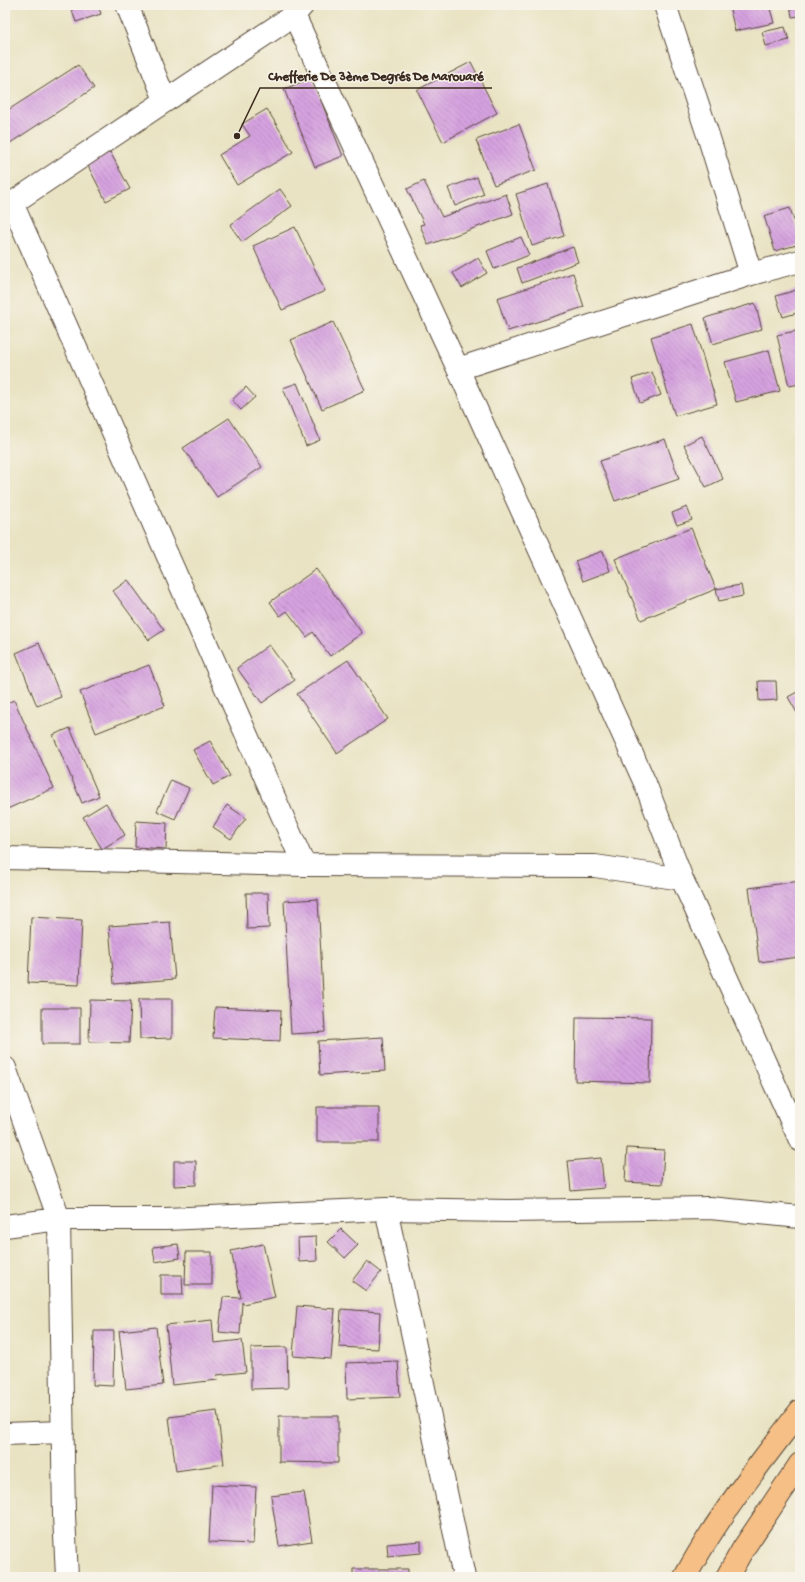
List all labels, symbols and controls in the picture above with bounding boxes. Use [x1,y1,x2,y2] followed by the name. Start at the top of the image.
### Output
[260,63,492,88] callout: Chefferie De 3ème Degrés De Marouaré
[267,69,485,85] text: Chefferie De 3ème Degrés De Marouaré

